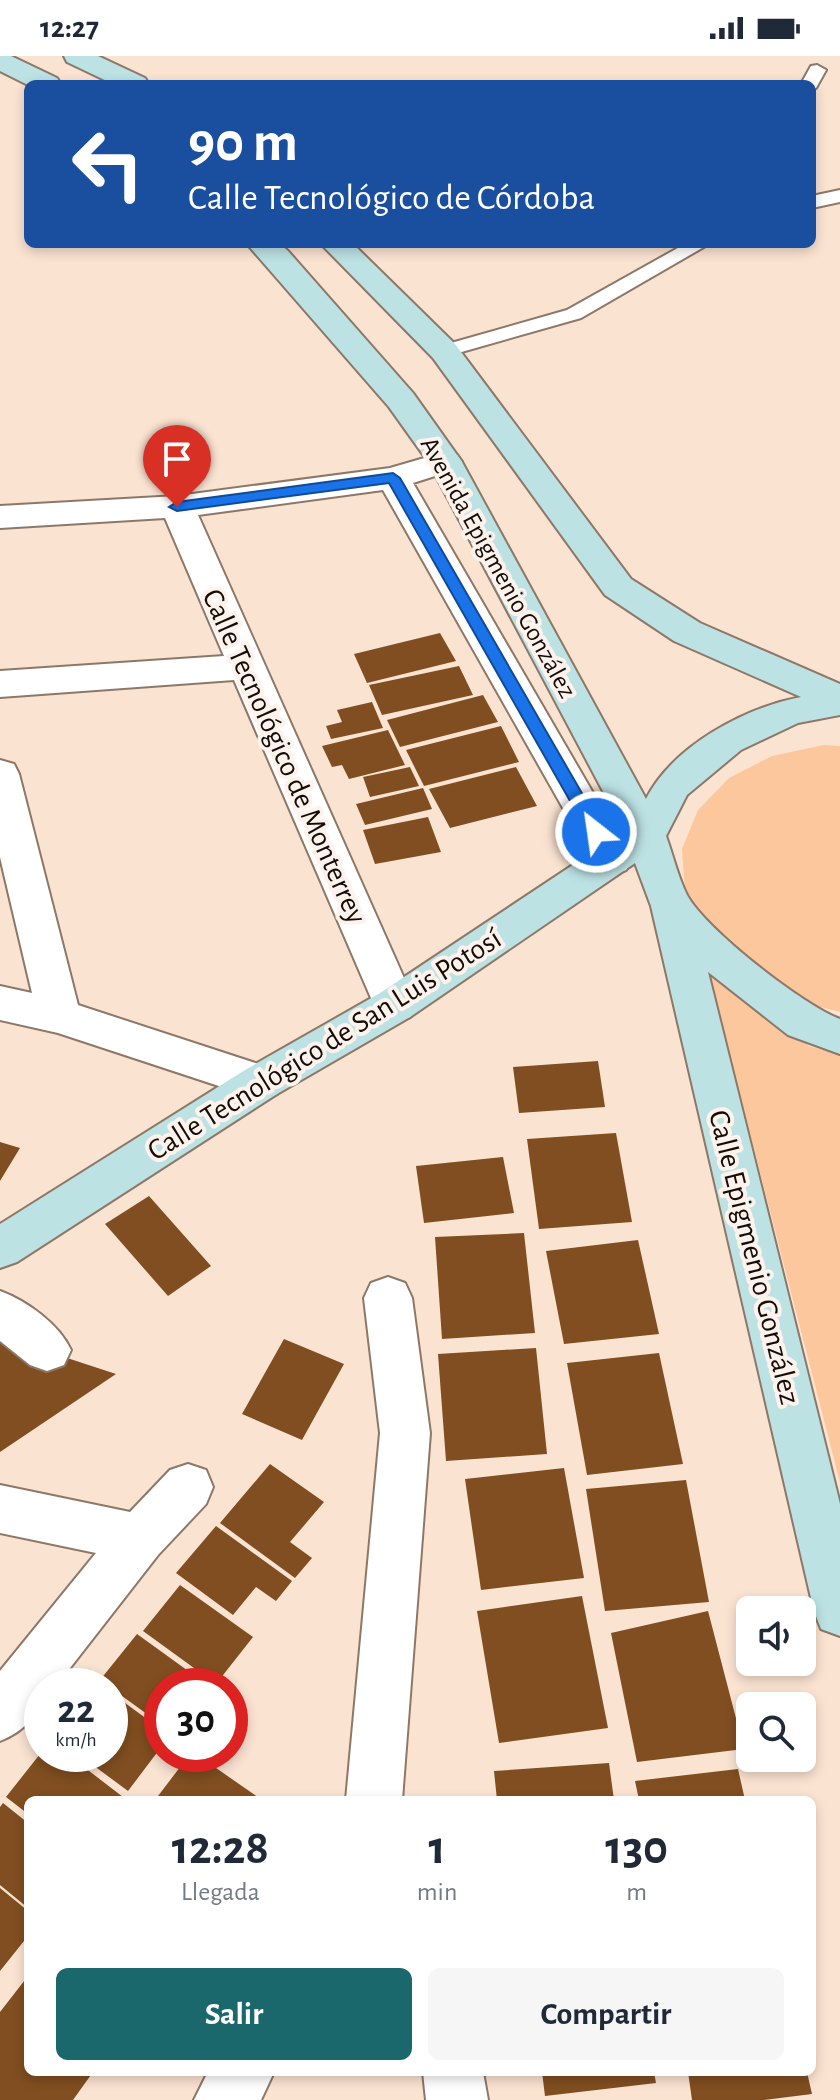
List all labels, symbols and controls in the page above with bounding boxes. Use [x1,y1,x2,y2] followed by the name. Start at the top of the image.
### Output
[40,13,99,43] text: 12:27
[56,112,160,216] icon: left
[188,115,298,171] text: 90 m
[188,180,595,216] text: Calle Tecnológico de Córdoba
[143,425,211,507] pin
[416,433,581,702] street label: Avenida Epigmenio González
[155,437,199,481] icon: arrive
[197,585,372,928] street label: Calle Tecnológico de Monterrey
[554,790,638,874] position arrow
[142,923,507,1166] street label: Calle Tecnológico de San Luis Potosí
[703,1107,805,1407] street label: Calle Epigmenio González
[736,1596,816,1772] map controls
[736,1596,816,1676] button: sound
[144,1668,248,1772] speed limit sign: 30
[57,1690,95,1730] text: 22
[736,1692,816,1772] button: search
[55,1730,97,1750] text: km/h
[172,1825,269,1873] text: 12:28
[428,1825,446,1873] text: 1
[605,1825,668,1873] text: 130
[181,1879,260,1905] text: Llegada
[417,1879,457,1905] text: min
[626,1879,647,1905] text: m
[56,1968,412,2060] button: Salir
[428,1968,784,2060] button: Compartir

